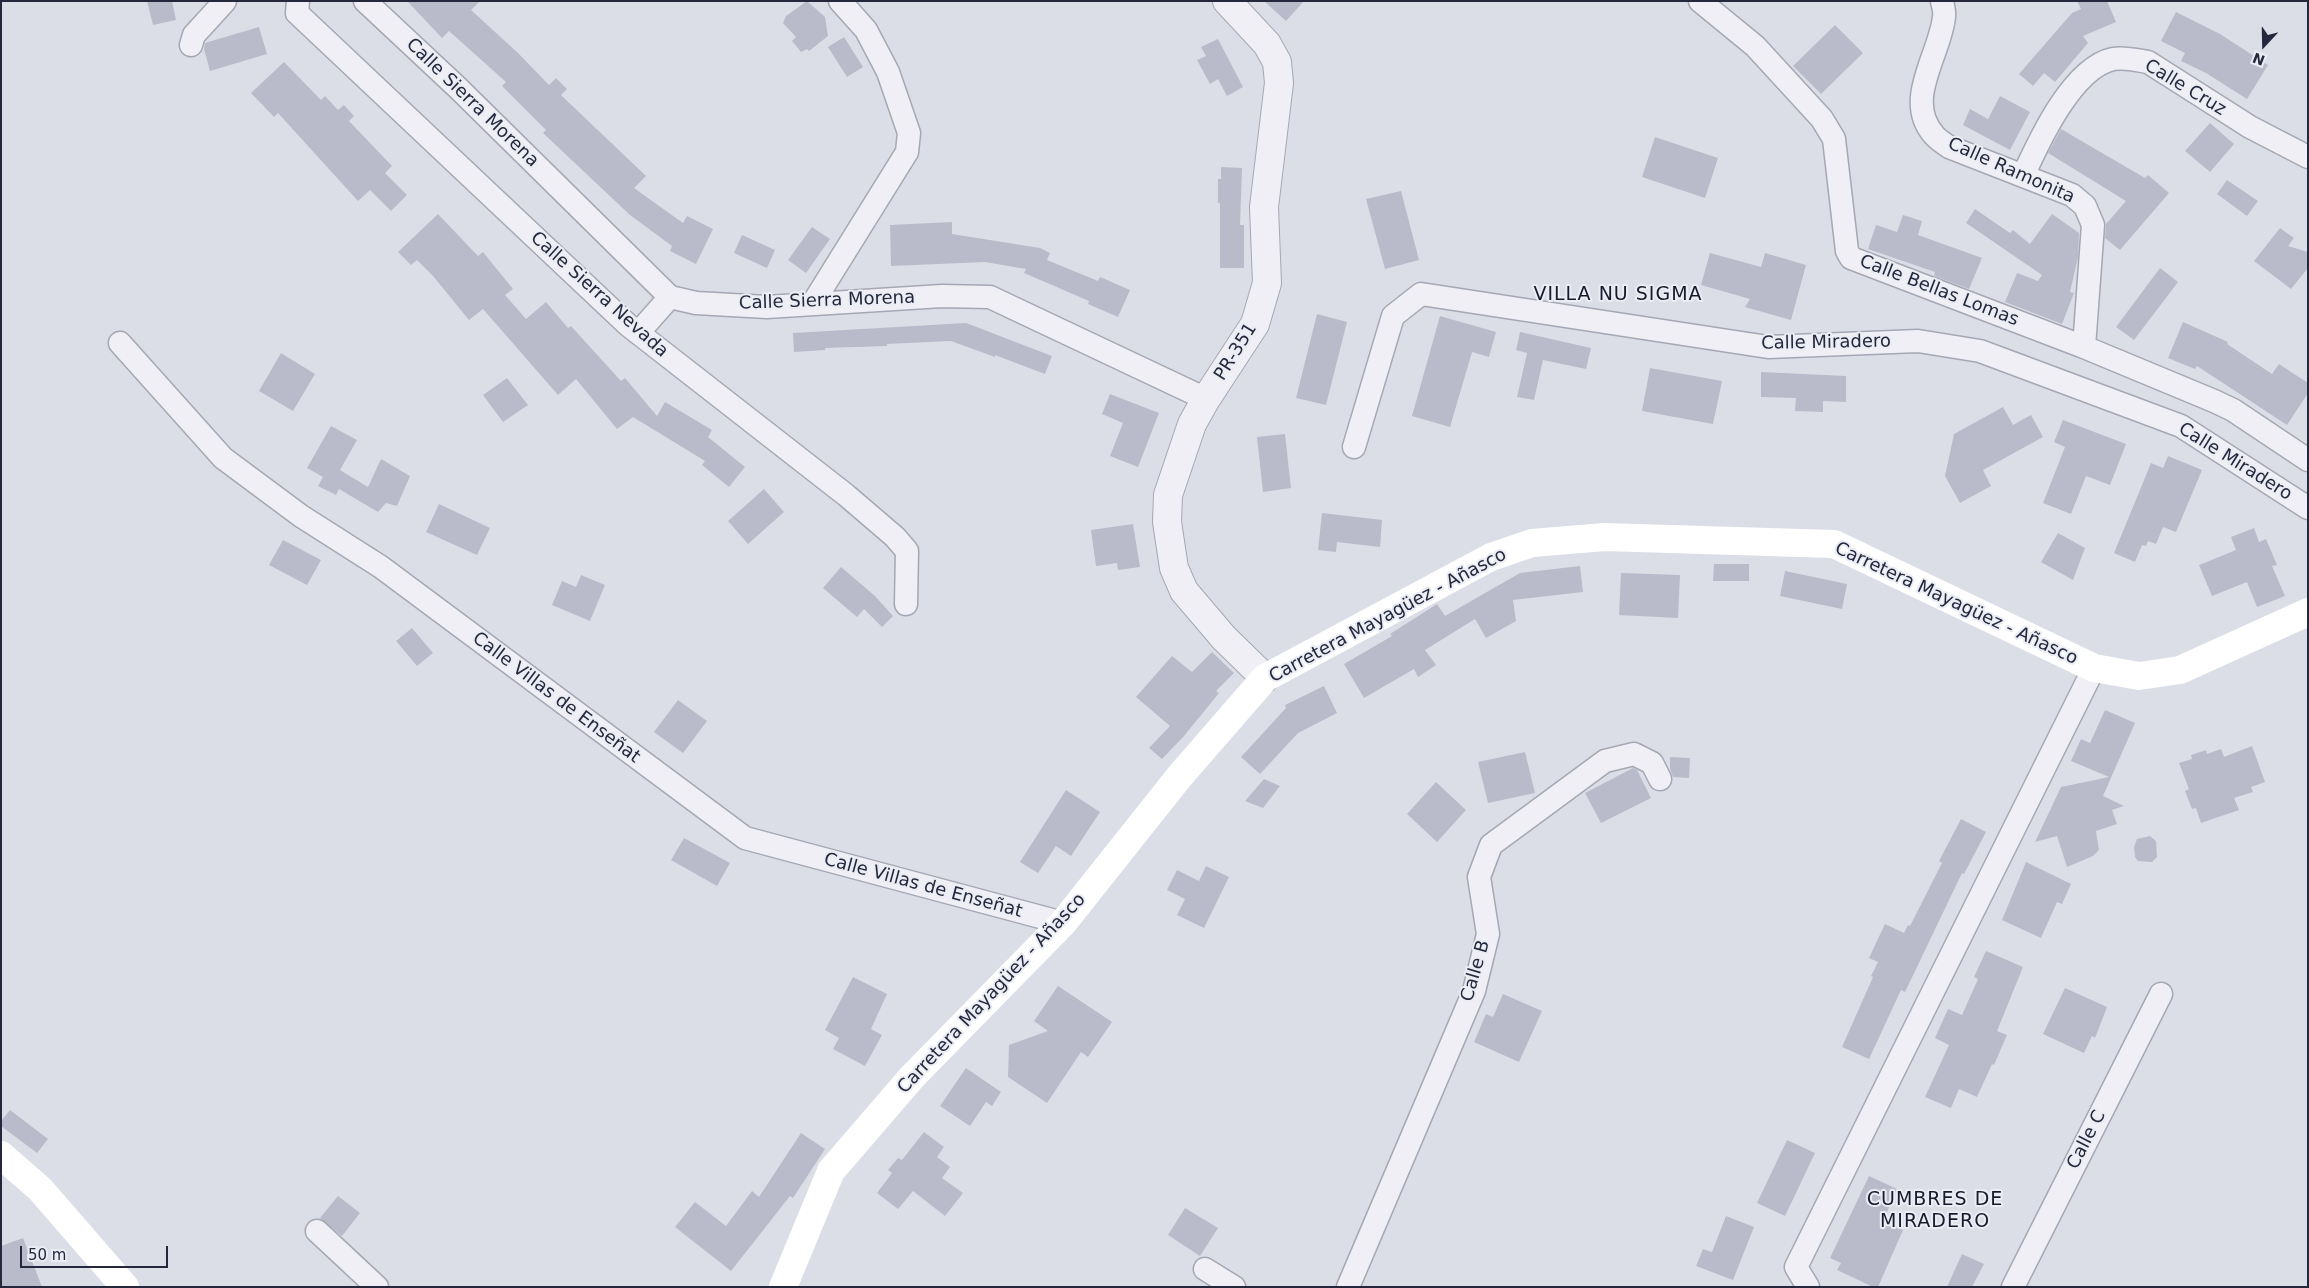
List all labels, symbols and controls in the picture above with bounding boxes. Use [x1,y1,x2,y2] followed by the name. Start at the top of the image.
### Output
[2239,20,2289,70] north arrow
[401,34,543,172] street label: Calle Sierra Morena
[2250,49,2267,69] text: N
[2140,55,2230,121] street label: Calle Cruz
[1944,133,2078,209] street label: Calle Ramonita
[526,227,672,363] street label: Calle Sierra Nevada
[1856,251,2022,331] street label: Calle Bellas Lomas
[1532,284,1704,306] district label: VILLA NU SIGMA
[739,287,915,315] street label: Calle Sierra Morena
[1210,319,1262,385] street label: PR-351
[1761,331,1891,355] street label: Calle Miradero
[2174,418,2296,506] street label: Calle Miradero
[1831,538,2081,670] street label: Carretera Mayagüez - Añasco
[1266,544,1510,688] street label: Carretera Mayagüez - Añasco
[468,628,644,768] street label: Calle Villas de Enseñat
[821,849,1025,923] street label: Calle Villas de Enseñat
[894,890,1090,1098] street label: Carretera Mayagüez - Añasco
[1457,938,1495,1004] street label: Calle B
[2063,1107,2111,1173] street label: Calle C
[1865,1189,2005,1233] district label: CUMBRES DE MIRADERO
[22,1236,170,1268] scale bar
[28,1246,66,1264] text: 50 m

